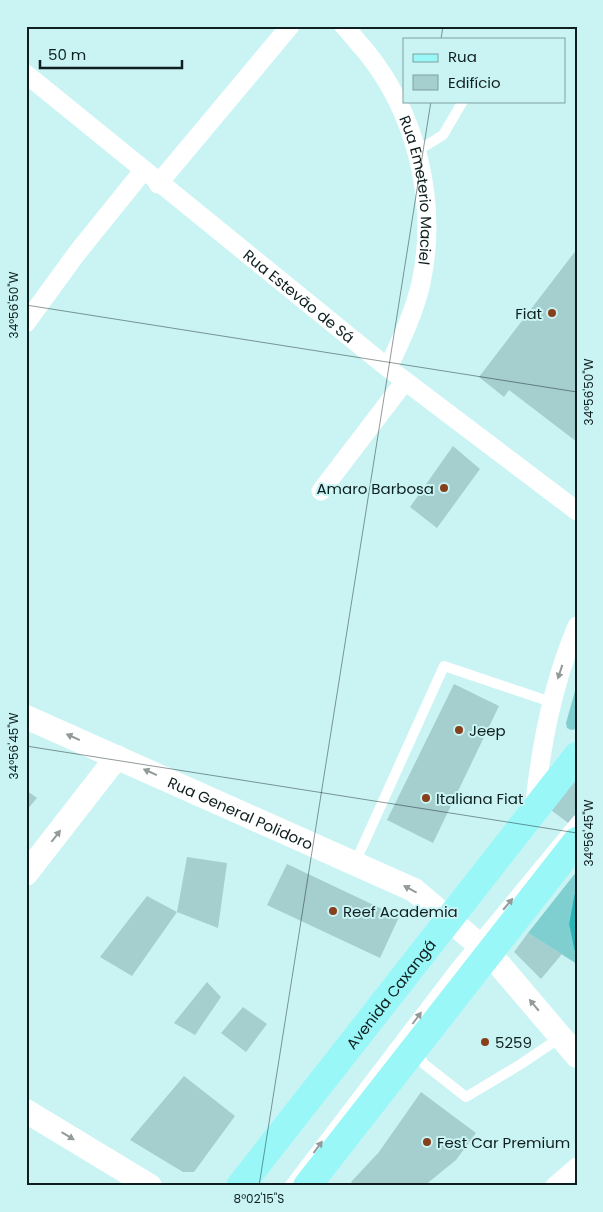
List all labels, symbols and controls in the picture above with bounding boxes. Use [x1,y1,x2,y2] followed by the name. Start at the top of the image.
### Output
[40,38,182,70] scale bar
[403,38,566,102] legend
[48,44,86,65] text: 50 m
[448,46,477,67] text: Rua
[448,72,501,93] text: Edifício
[395,112,437,266] street label: Rua Emeterio Maciel
[239,244,359,348] street label: Rua Estevão de Sá
[5,271,22,338] text: 34°56'50"W
[515,303,542,324] place label: Fiat
[546,307,558,319] marker: Fiat
[580,358,597,425] text: 34°56'50"W
[316,478,434,499] place label: Amaro Barbosa
[438,482,450,494] marker: Amaro Barbosa
[556,665,564,680] one-way arrow
[5,712,22,779] text: 34°56'45"W
[469,720,506,741] place label: Jeep
[453,724,465,736] marker: Jeep
[66,733,80,741] one-way arrow
[143,767,157,775] one-way arrow
[165,771,317,854] street label: Rua General Polidoro
[436,788,523,809] place label: Italiana Fiat
[420,792,432,804] marker: Italiana Fiat
[580,799,597,866] text: 34°56'45"W
[51,829,62,842] one-way arrow
[403,885,417,893] one-way arrow
[502,898,514,910] one-way arrow
[343,901,458,922] place label: Reef Academia
[327,905,339,917] marker: Reef Academia
[341,935,440,1053] street label: Avenida Caxangá
[529,999,540,1012] one-way arrow
[412,1012,423,1025] one-way arrow
[495,1032,532,1053] place label: 5259
[479,1036,491,1048] marker: 5259
[61,1132,74,1141] one-way arrow
[437,1132,570,1153] place label: Fest Car Premium
[421,1136,433,1148] marker: Fest Car Premium
[313,1141,324,1154] one-way arrow
[234,1190,284,1207] text: 8°02'15"S

